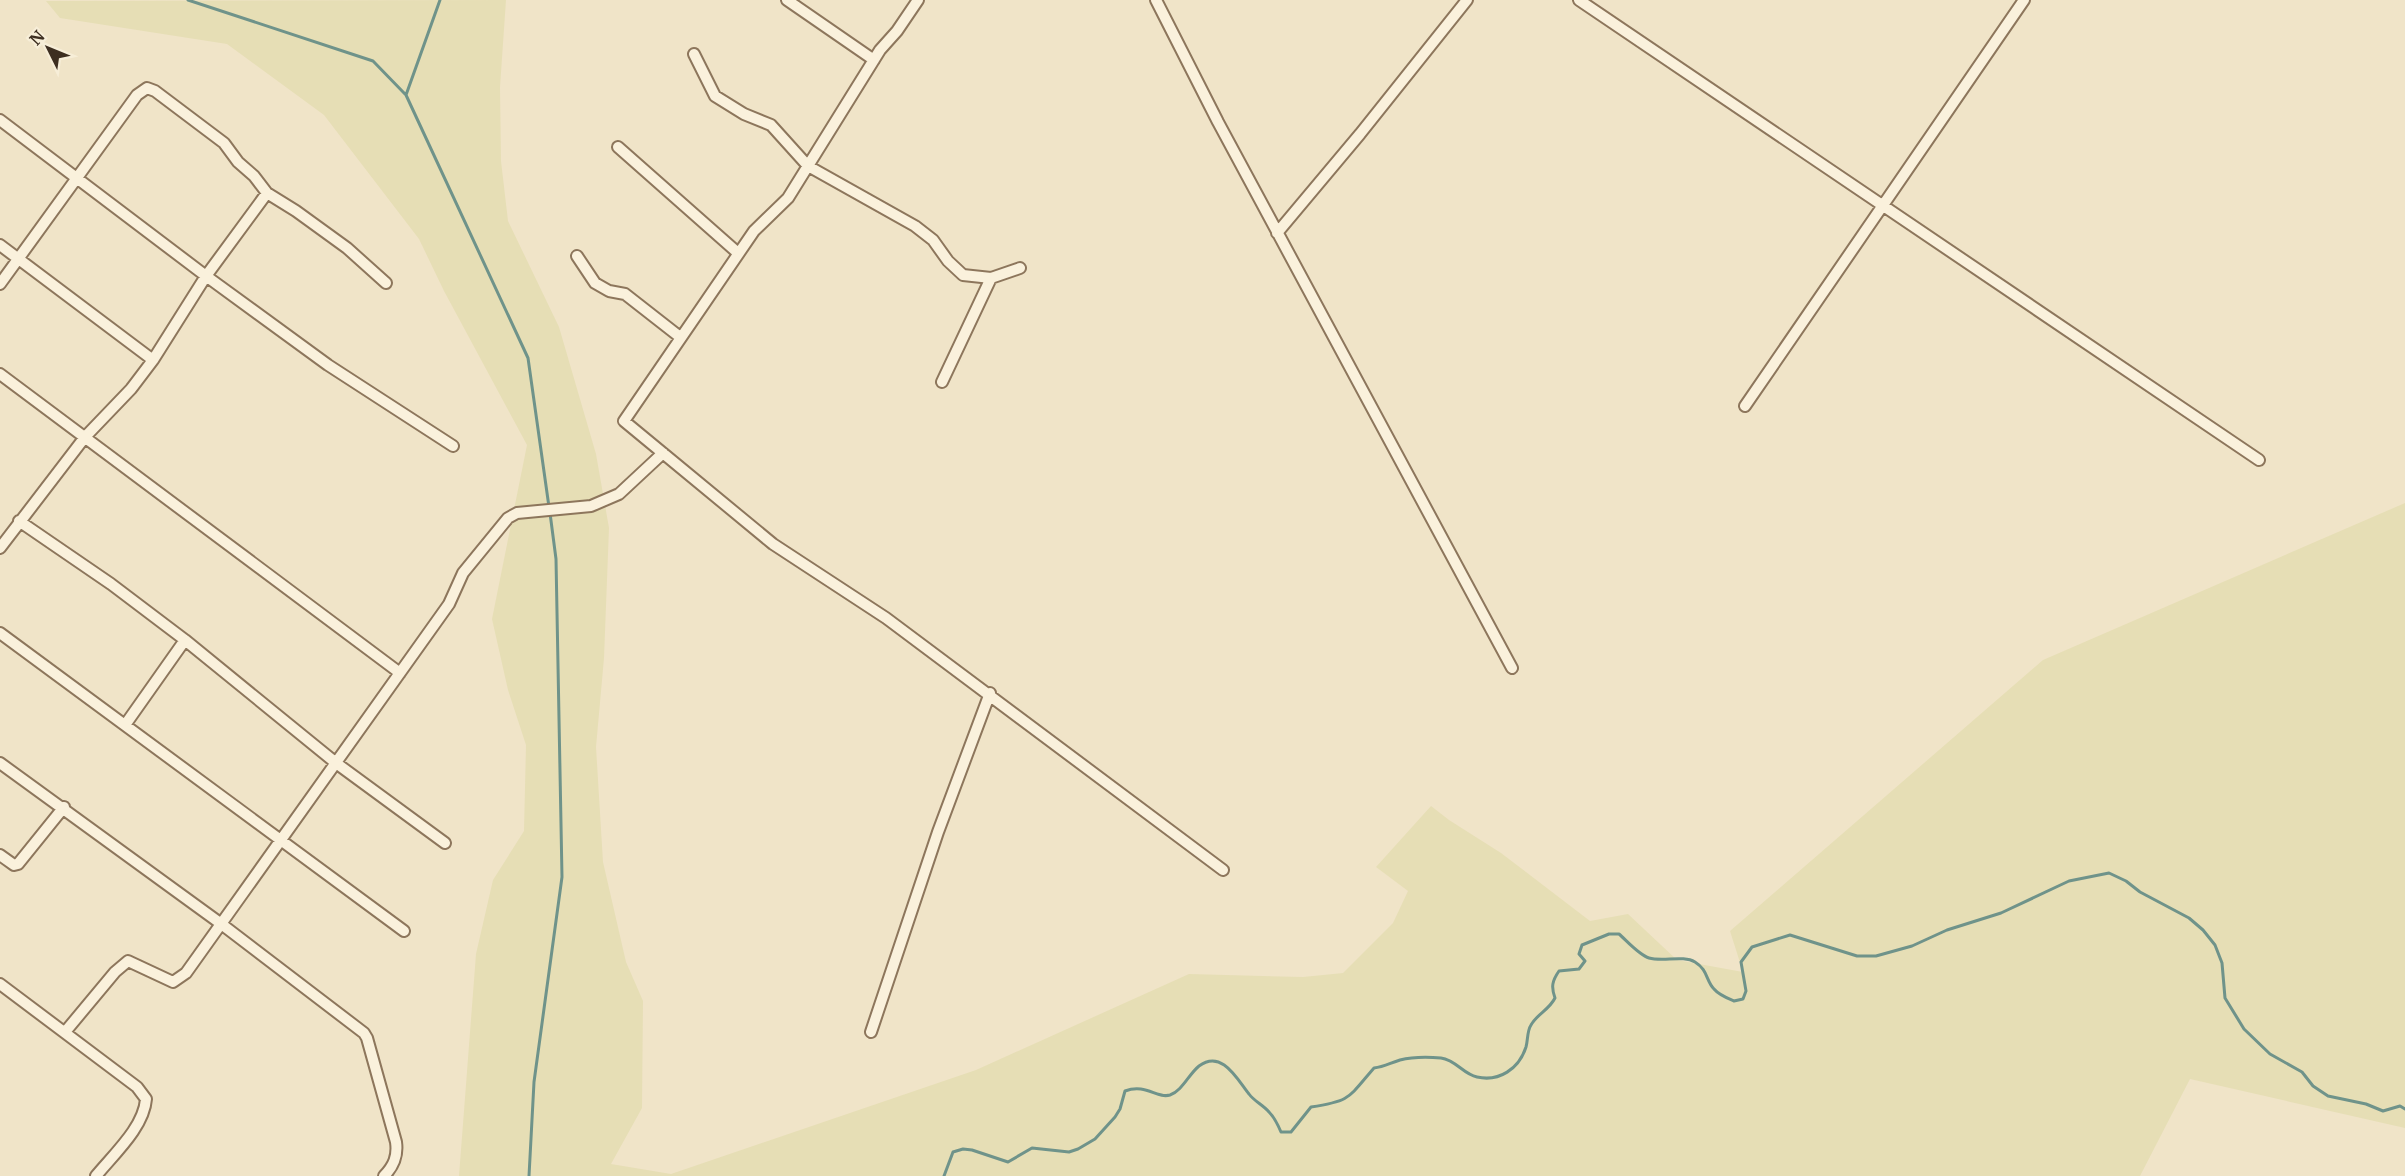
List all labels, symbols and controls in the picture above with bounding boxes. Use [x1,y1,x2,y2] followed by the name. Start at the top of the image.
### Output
[18,18,78,78] north arrow
[25,26,49,49] text: N

